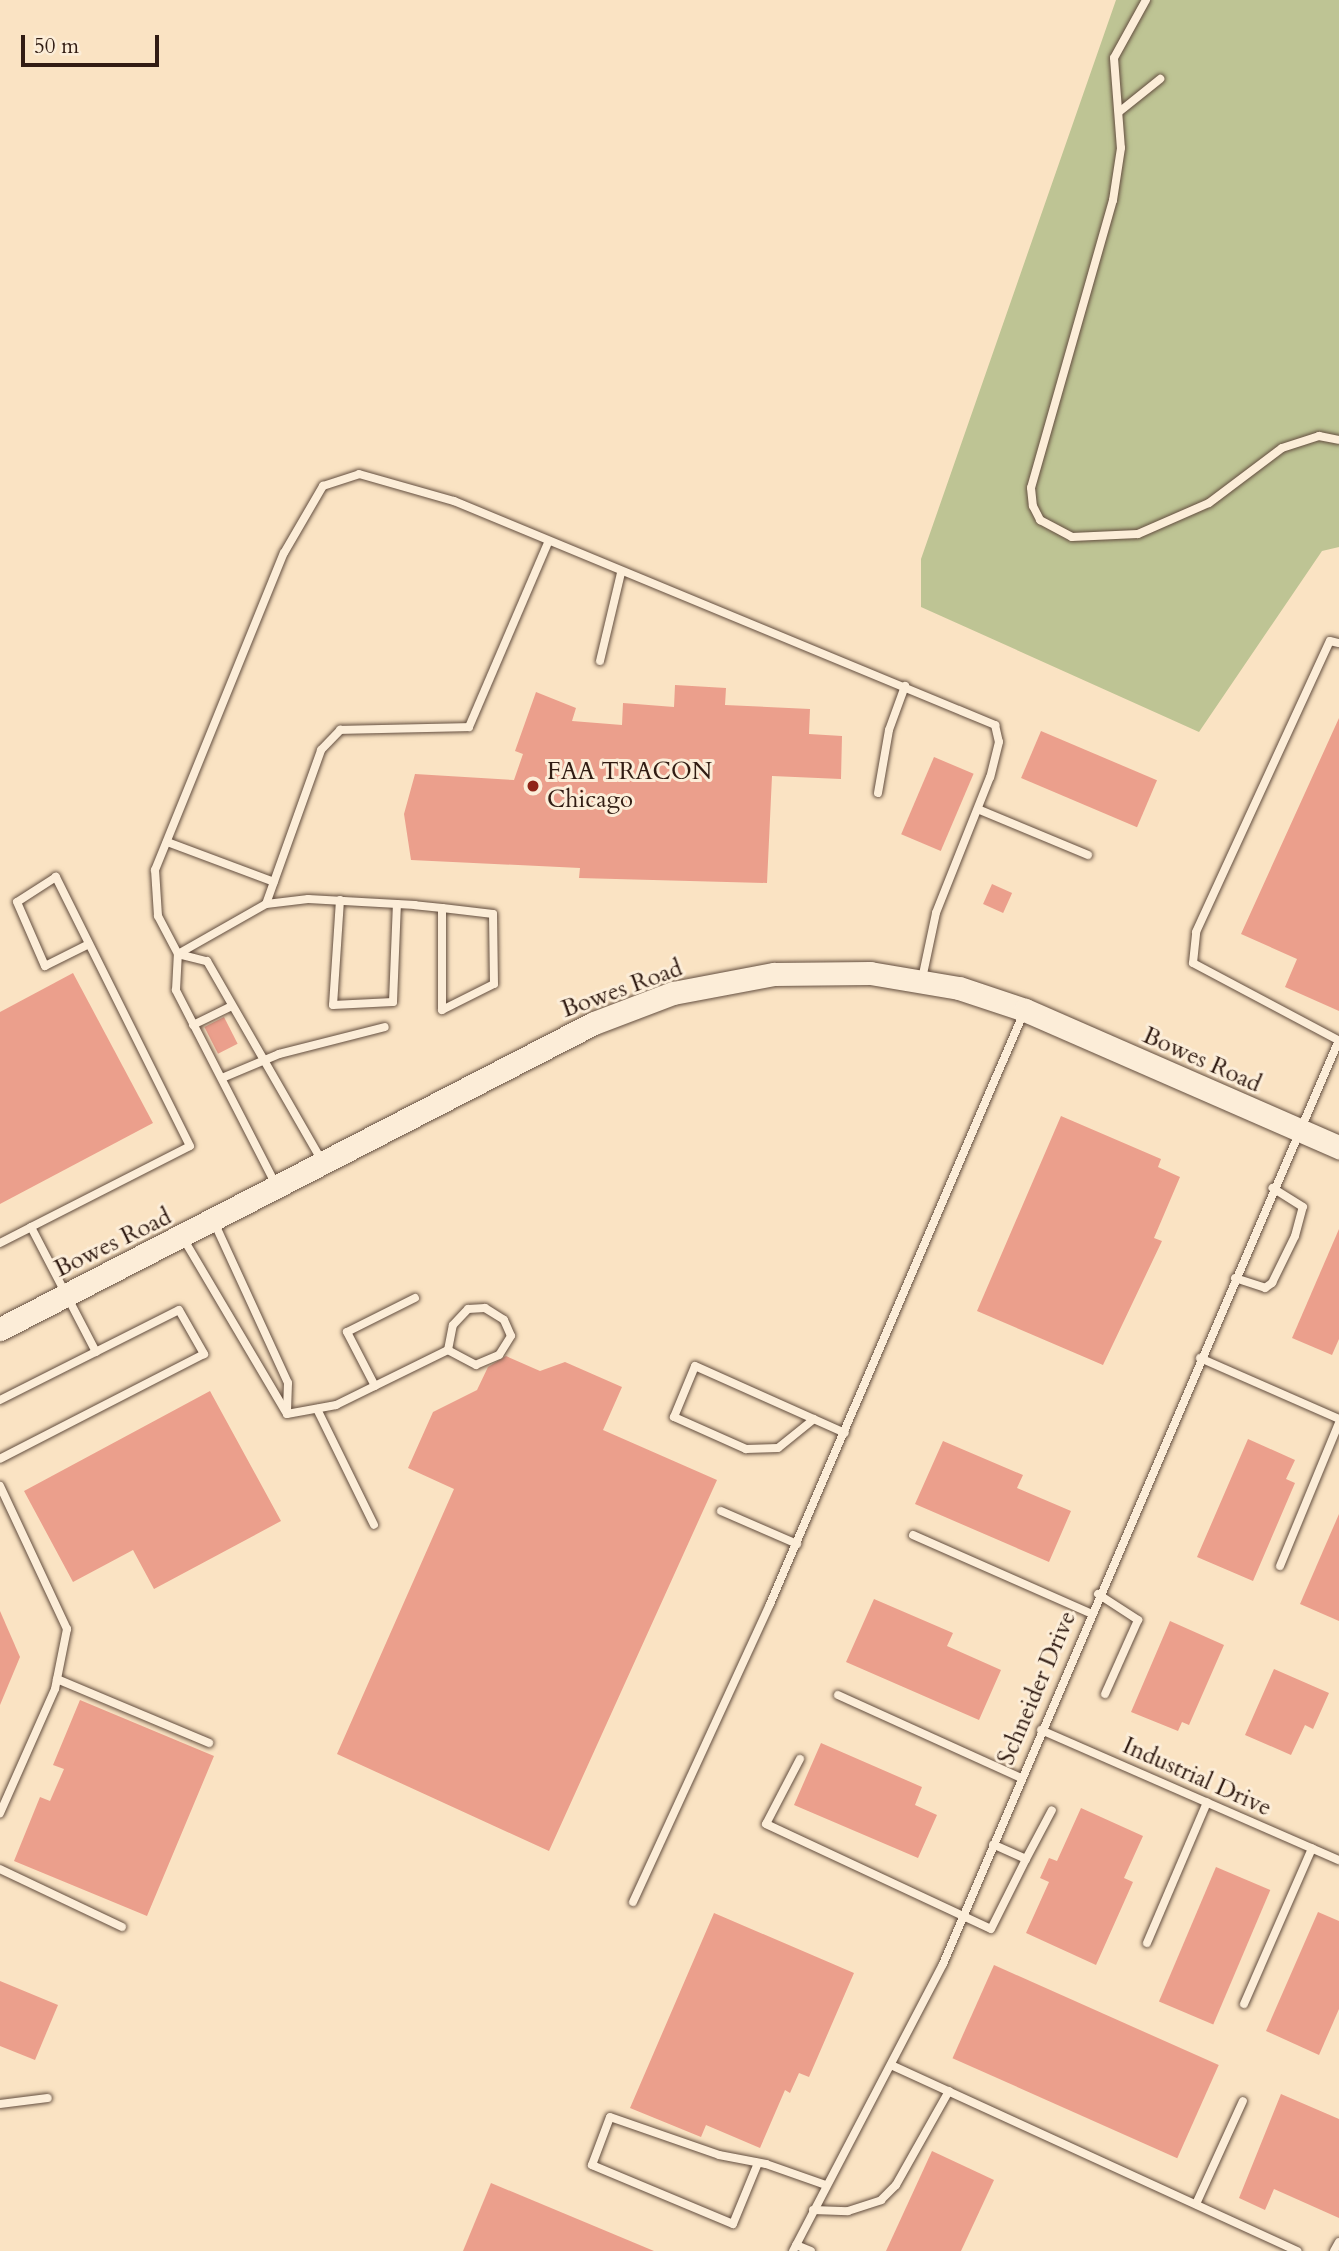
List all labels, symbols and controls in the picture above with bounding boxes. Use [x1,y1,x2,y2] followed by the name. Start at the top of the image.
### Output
[24,21,163,65] scale bar
[34,32,79,61] text: 50 m
[547,758,712,814] place label: FAA TRACON Chicago
[525,778,541,794] marker: FAA TRACON Chicago
[558,954,686,1024] street label: Bowes Road
[1138,1021,1266,1099] street label: Bowes Road
[50,1202,176,1284] street label: Bowes Road
[992,1607,1082,1769] street label: Schneider Drive
[1118,1731,1276,1823] street label: Industrial Drive

